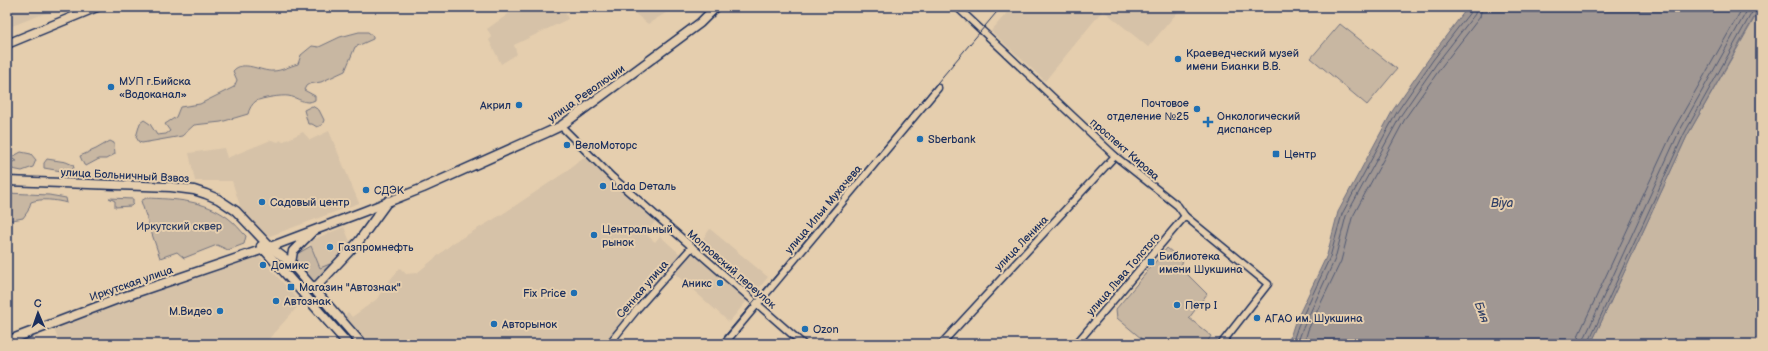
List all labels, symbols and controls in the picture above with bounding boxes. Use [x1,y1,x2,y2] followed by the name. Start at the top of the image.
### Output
[1186,47,1299,73] place label: Краеведческий музей имени Бианки В.В.
[1173,54,1183,64] marker: Краеведческий музей имени Бианки В.В.
[545,62,627,125] street label: улица Революции
[119,75,191,101] place label: МУП г.Бийска «Водоканал»
[106,82,116,92] marker: МУП г.Бийска «Водоканал»
[1107,97,1189,123] place label: Почтовое отделение №25
[479,99,511,112] place label: Акрил
[514,100,524,110] marker: Акрил
[1192,104,1202,114] marker: Почтовое отделение №25
[1217,110,1300,136] place label: Онкологический диспансер
[1087,116,1162,183] street label: проспект Кирова
[1202,116,1214,128] marker: Онкологический диспансер
[928,133,976,146] place label: Sberbank
[915,134,925,144] marker: Sberbank
[575,139,638,152] place label: ВелоМоторс
[562,140,572,150] marker: ВелоМоторс
[1284,148,1317,161] place label: Центр
[1271,149,1281,159] marker: Центр
[782,162,865,256] street label: улица Ильи Мухачева
[60,166,190,185] street label: улица Больничный Взвоз
[611,180,677,193] place label: Lada Dеталь
[598,181,608,191] marker: Lada Dеталь
[374,184,405,197] place label: СДЭК
[361,185,371,195] marker: СДЭК
[270,196,350,209] place label: Садовый центр
[1491,196,1513,211] water label: Biya
[257,197,267,207] marker: Садовый центр
[992,213,1051,274] street label: улица Ленина
[136,220,223,233] park label: Иркутский сквер
[602,223,673,249] place label: Центральный рынок
[685,227,779,312] street label: Мопровский переулок
[589,230,599,240] marker: Центральный рынок
[1084,230,1163,318] street label: улица Льва Толстого
[338,241,414,254] place label: Газпромнефть
[325,242,335,252] marker: Газпромнефть
[1159,250,1243,276] place label: Библиотека имени Шукшина
[1146,257,1156,267] marker: Библиотека имени Шукшина
[614,258,671,321] street label: Сенная улица
[271,259,310,272] place label: Домикс
[258,260,268,270] marker: Домикс
[88,263,175,304] street label: Иркутская улица
[681,277,713,290] place label: Аникс
[715,278,725,288] marker: Аникс
[299,281,401,294] place label: Магазин "Автознак"
[286,282,296,292] marker: Магазин "Автознак"
[523,287,566,300] place label: Fix Price
[569,288,579,298] marker: Fix Price
[18,293,58,333] north arrow
[283,295,331,308] place label: Автознак
[271,296,281,306] marker: Автознак
[34,297,42,310] text: С
[1185,299,1218,312] place label: Петр I
[1471,299,1492,325] water label: Бия
[1172,300,1182,310] marker: Петр I
[169,305,212,318] place label: М.Видео
[215,306,225,316] marker: М.Видео
[1264,312,1363,325] place label: АГАО им. Шукшина
[1252,313,1262,323] marker: АГАО им. Шукшина
[501,318,557,331] place label: Авторынок
[489,319,499,329] marker: Авторынок
[813,323,839,336] place label: Ozon
[800,324,810,334] marker: Ozon

